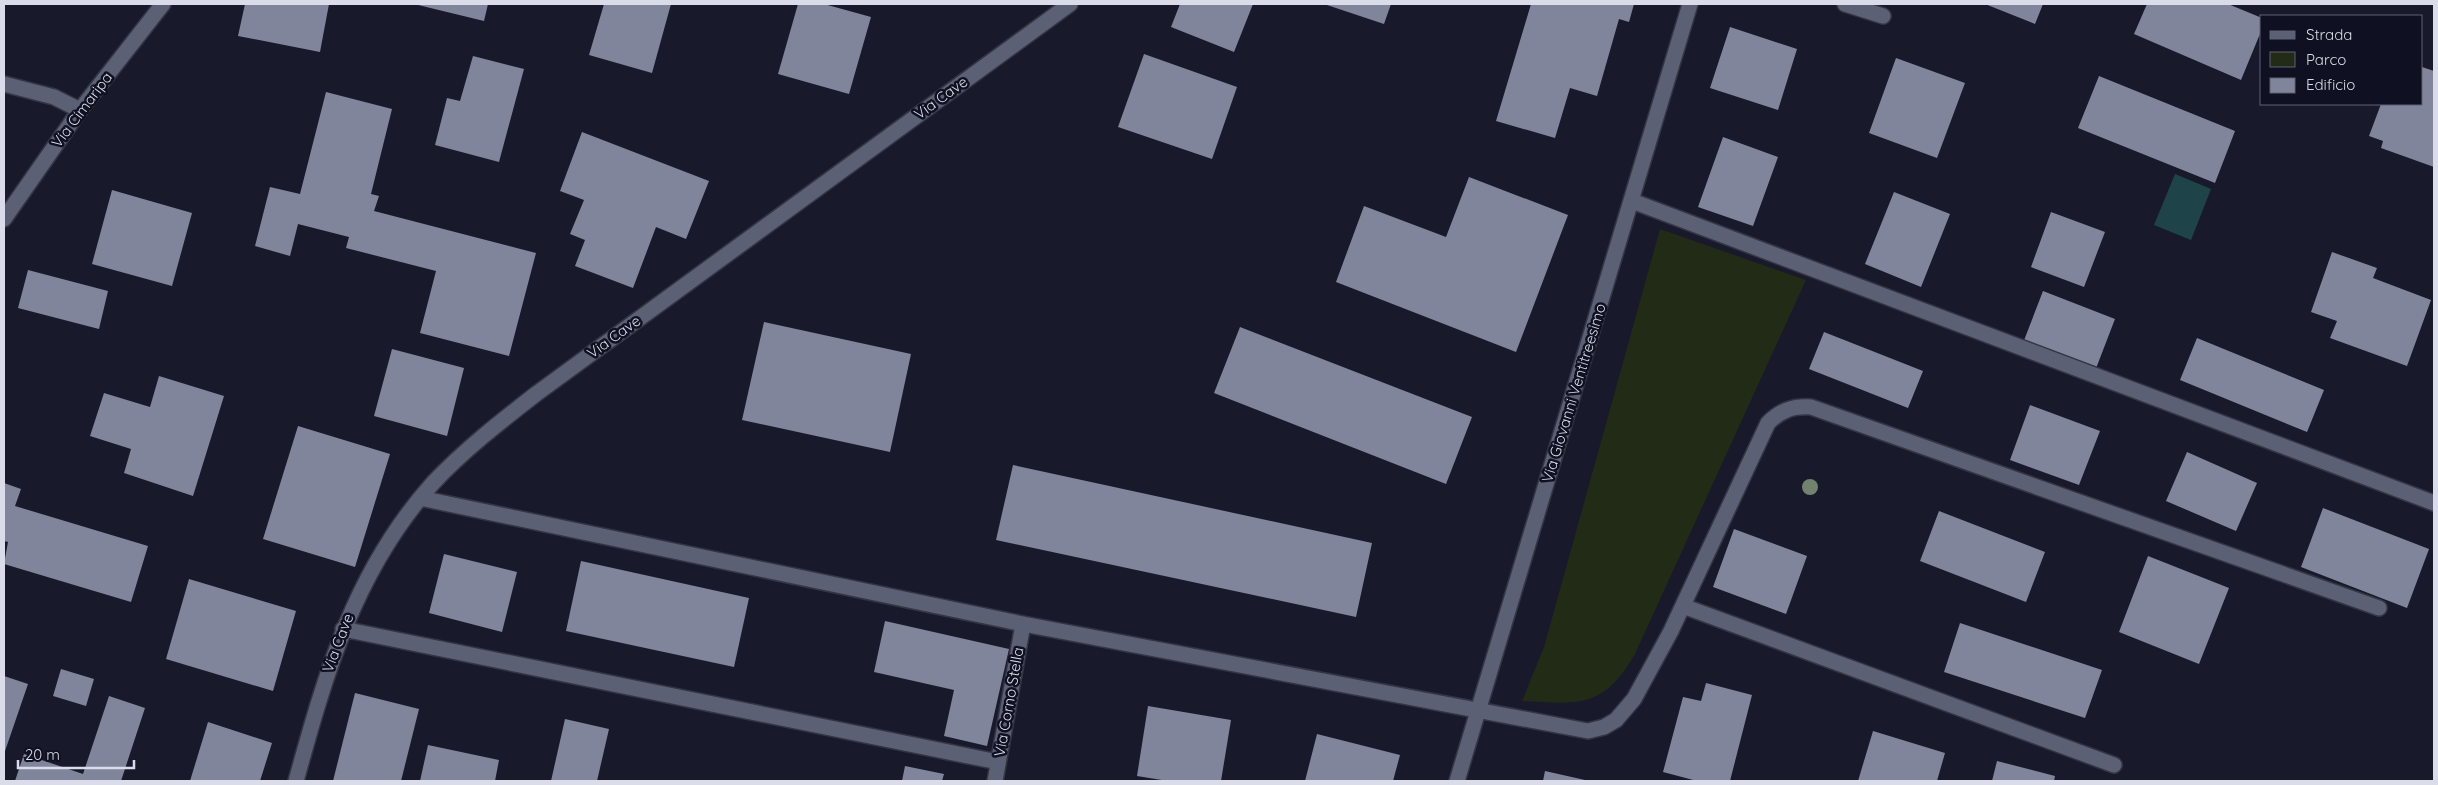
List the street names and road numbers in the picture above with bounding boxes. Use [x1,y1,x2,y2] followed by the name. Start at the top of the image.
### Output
[47,68,116,151] street label: Via Cimaripa
[910,72,971,123] street label: Via Cave
[1537,301,1610,485] street label: Via Giovanni Ventitreesimo
[583,311,644,362] street label: Via Cave
[318,611,357,675] street label: Via Cave
[990,646,1027,758] street label: Via Corno Stella

